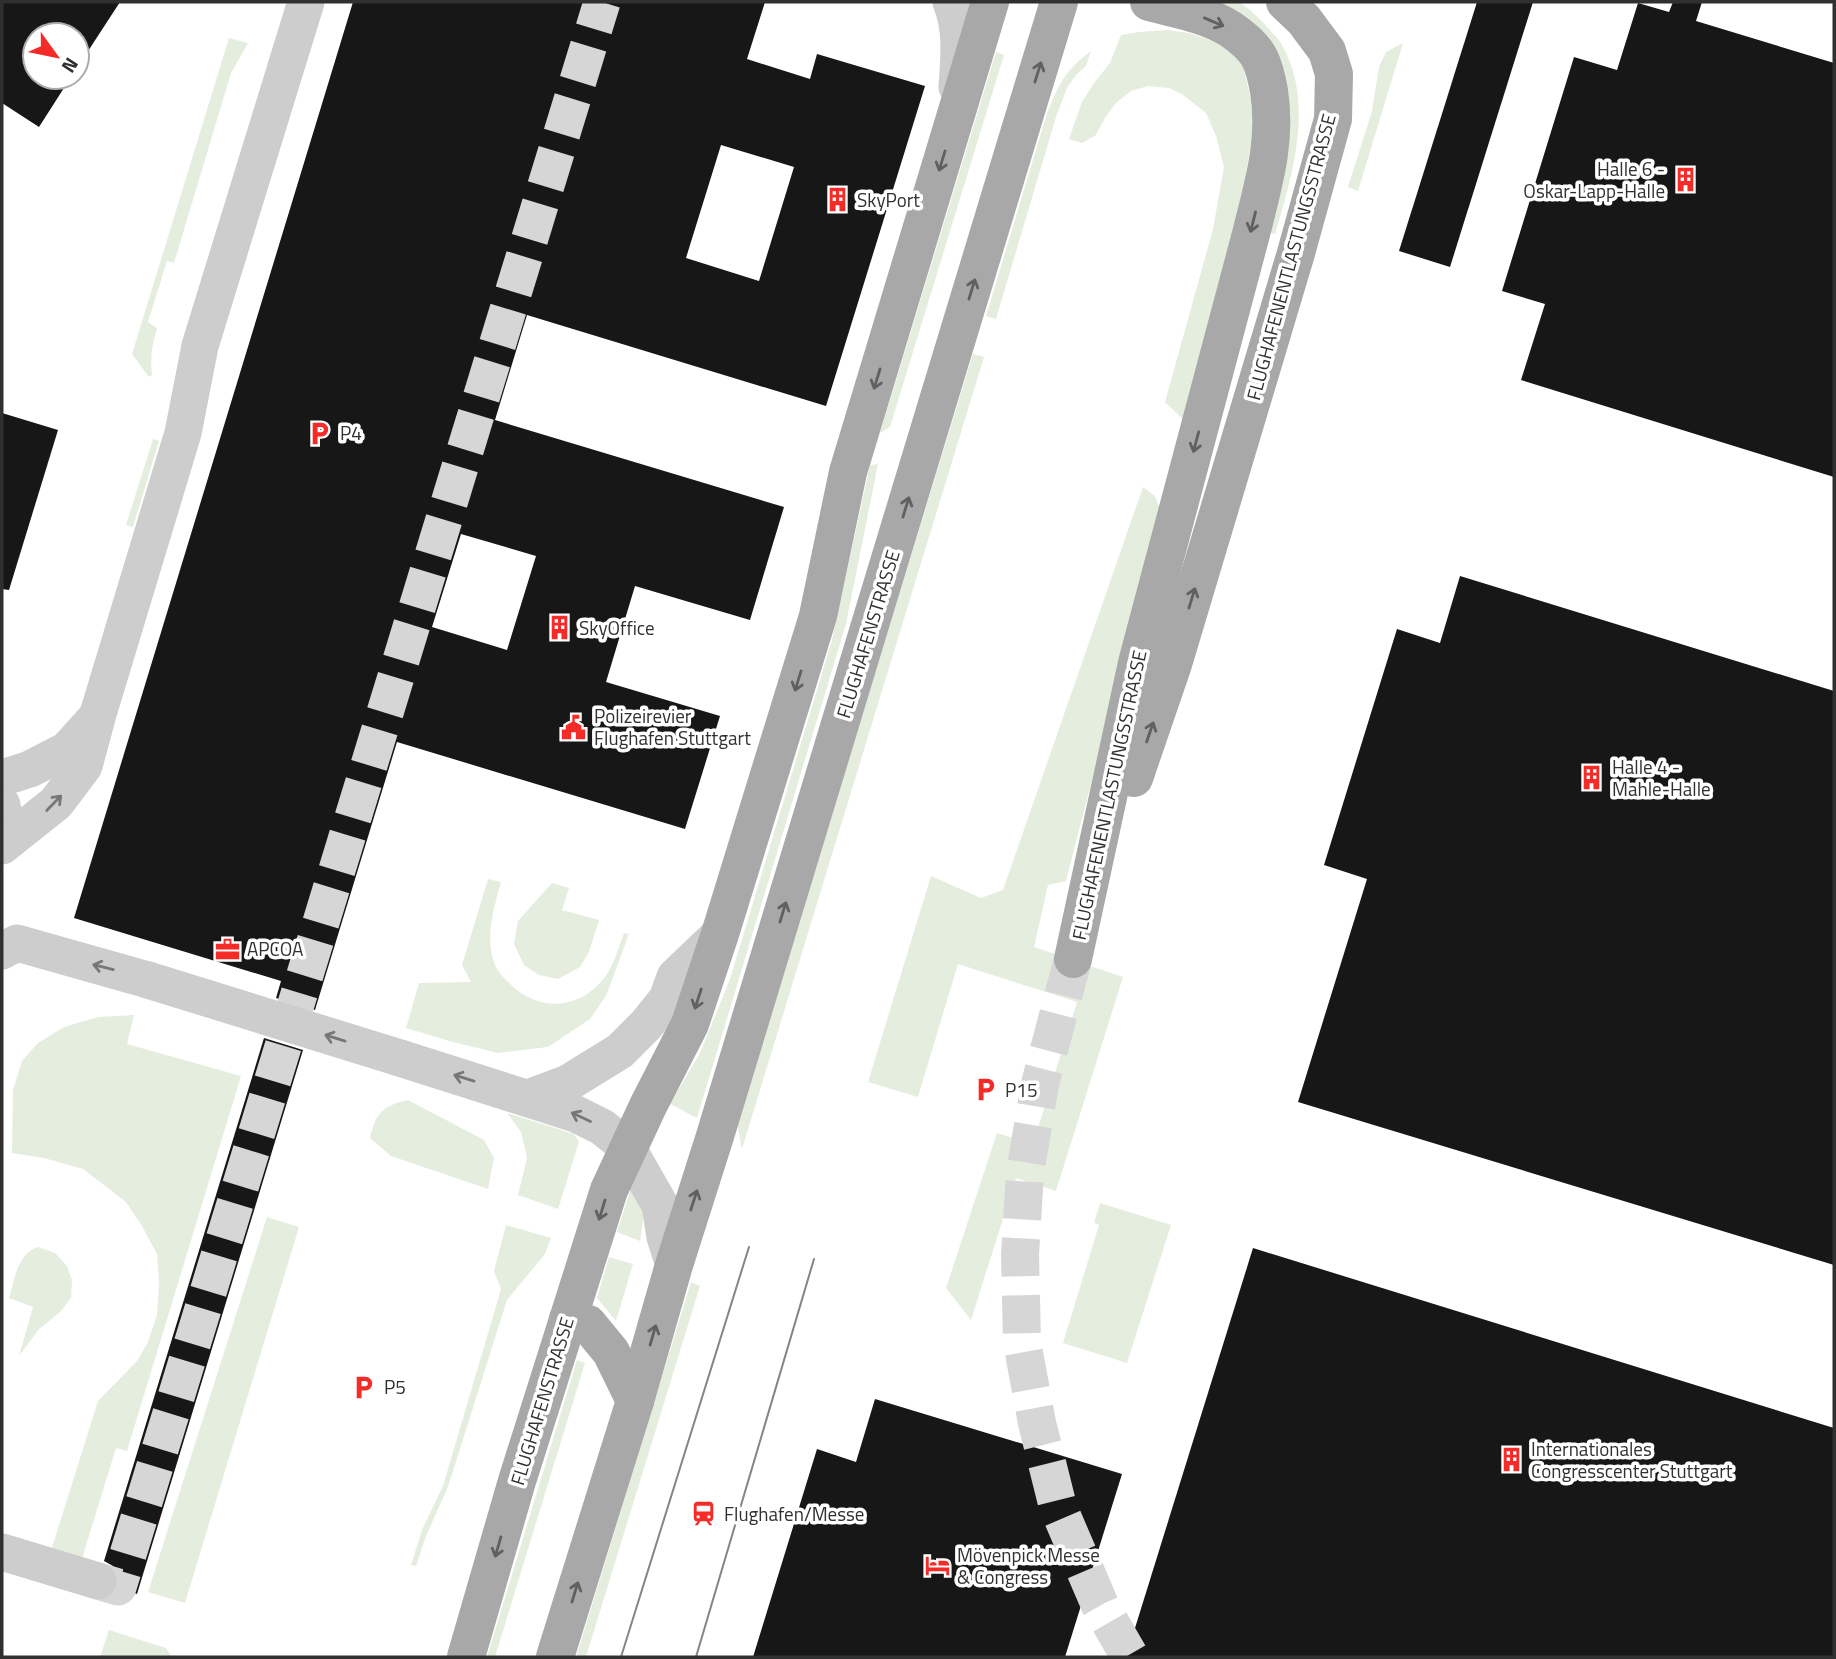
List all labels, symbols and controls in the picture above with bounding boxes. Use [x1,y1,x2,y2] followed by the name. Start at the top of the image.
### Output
[1203,16,1224,29] one-way arrow
[21,21,91,91] north arrow
[55,52,86,79] text: N
[1032,61,1045,83] one-way arrow
[1238,110,1343,403] street label: FLUGHAFENENTLASTUNGSSTRASSE
[934,150,947,172] one-way arrow
[1523,154,1665,205] place label: Halle 6 - Oskar-Lapp-Halle
[1671,166,1699,194] building icon: Halle 6 - Oskar-Lapp-Halle
[857,185,920,214] place label: SkyPort
[823,186,851,214] building icon: SkyPort
[1246,210,1260,233] one-way arrow
[967,279,980,301] one-way arrow
[869,368,882,390] one-way arrow
[340,418,362,447] place label: P4
[306,419,334,447] parking icon: P4
[1189,431,1202,453] one-way arrow
[901,497,914,519] one-way arrow
[828,546,907,722] street label: FLUGHAFENSTRASSE
[1187,587,1200,609] one-way arrow
[579,613,655,642] place label: SkyOffice
[545,614,573,642] building icon: SkyOffice
[1064,647,1153,942] street label: FLUGHAFENENTLASTUNGSSTRASSE
[790,670,803,692] one-way arrow
[594,701,751,752] place label: Polizeirevier Flughafen Stuttgart
[560,713,588,741] public building icon: Polizeirevier Flughafen Stuttgart
[1145,721,1157,743] one-way arrow
[1612,752,1711,803] place label: Halle 4 - Mahle-Halle
[1578,764,1606,792] building icon: Halle 4 - Mahle-Halle
[46,795,63,812] one-way arrow
[777,901,790,923] one-way arrow
[247,934,303,963] place label: APCOA
[213,935,241,963] office icon: APCOA
[92,960,115,973] one-way arrow
[691,988,704,1010] one-way arrow
[325,1031,347,1043] one-way arrow
[454,1071,476,1083] one-way arrow
[1005,1075,1038,1104] place label: P15
[971,1076,999,1104] parking icon: P15
[571,1110,592,1123] one-way arrow
[689,1189,702,1211] one-way arrow
[595,1199,608,1221] one-way arrow
[502,1313,581,1489] street label: FLUGHAFENSTRASSE
[648,1324,661,1346] one-way arrow
[384,1372,406,1401] place label: P5
[350,1373,378,1401] parking icon: P5
[1531,1434,1733,1485] place label: Internationales Congresscenter Stuttgart
[1497,1446,1525,1474] building icon: Internationales Congresscenter Stuttgart
[724,1499,864,1528] place label: Flughafen/Messe
[690,1500,718,1528] station icon: Flughafen/Messe
[491,1536,504,1558] one-way arrow
[957,1540,1100,1591] place label: Mövenpick Messe & Congress
[923,1552,951,1580] hotel icon: Mövenpick Messe & Congress
[570,1581,583,1603] one-way arrow

